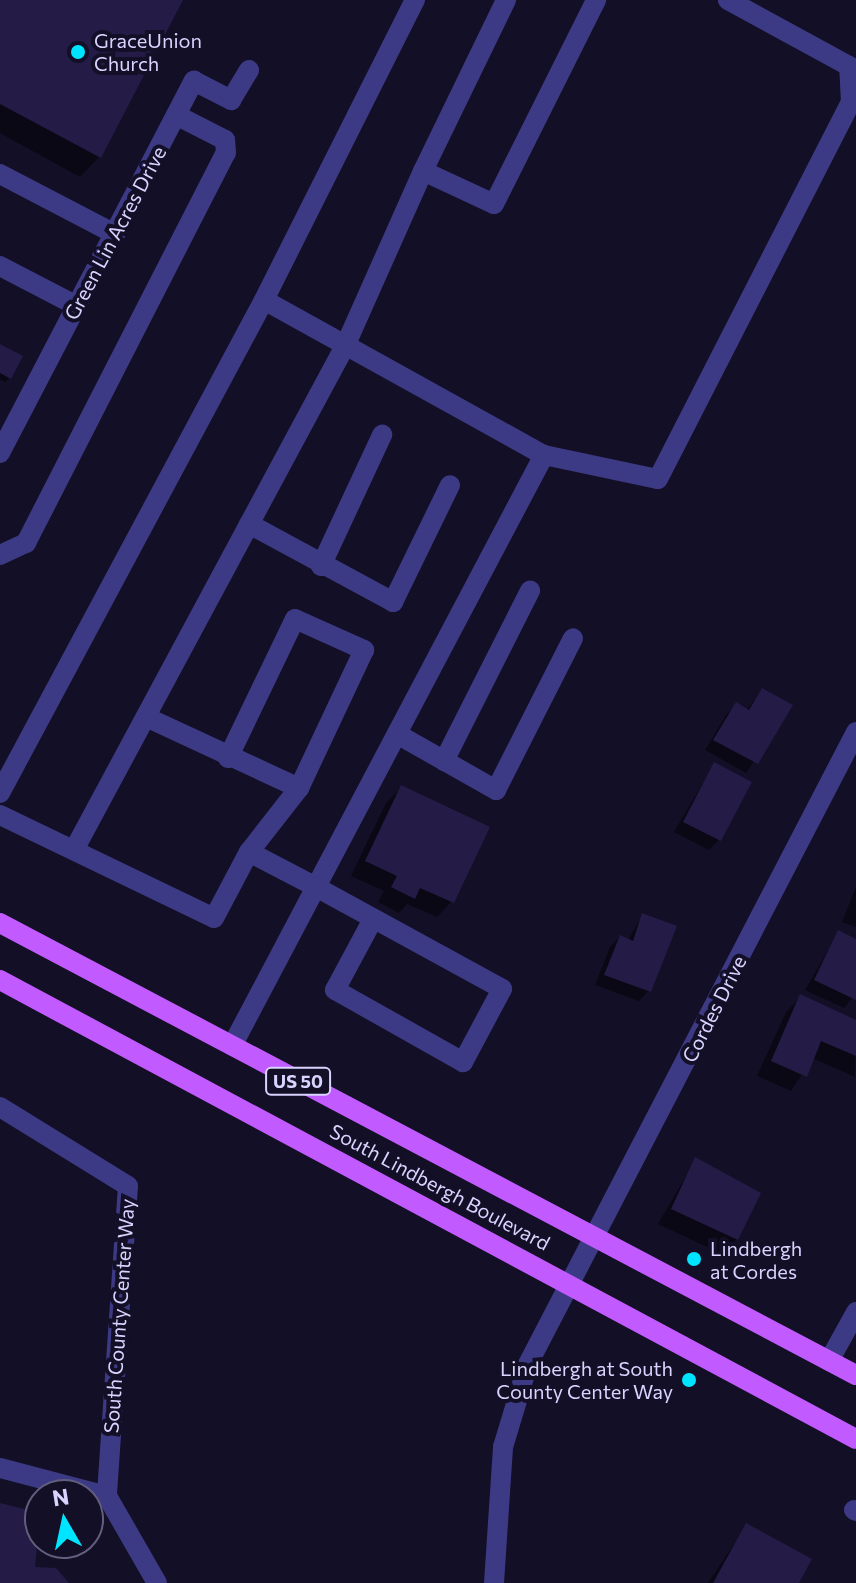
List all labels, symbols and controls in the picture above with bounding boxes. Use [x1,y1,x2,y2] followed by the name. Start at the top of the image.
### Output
[94,28,202,75] place label: GraceUnion Church
[69,43,87,61] marker: GraceUnion Church
[59,142,171,324] street label: Green Lin Acres Drive
[677,952,751,1066] street label: Cordes Drive
[264,1067,332,1095] road number: US 50
[326,1119,554,1255] street label: South Lindbergh Boulevard
[99,1198,139,1434] street label: South County Center Way
[710,1236,802,1283] place label: Lindbergh at Cordes
[685,1250,703,1268] marker: Lindbergh at Cordes
[496,1356,673,1403] place label: Lindbergh at South County Center Way
[680,1371,698,1389] marker: Lindbergh at South County Center Way
[24,1479,104,1559] north arrow
[50,1482,71,1511] text: N

